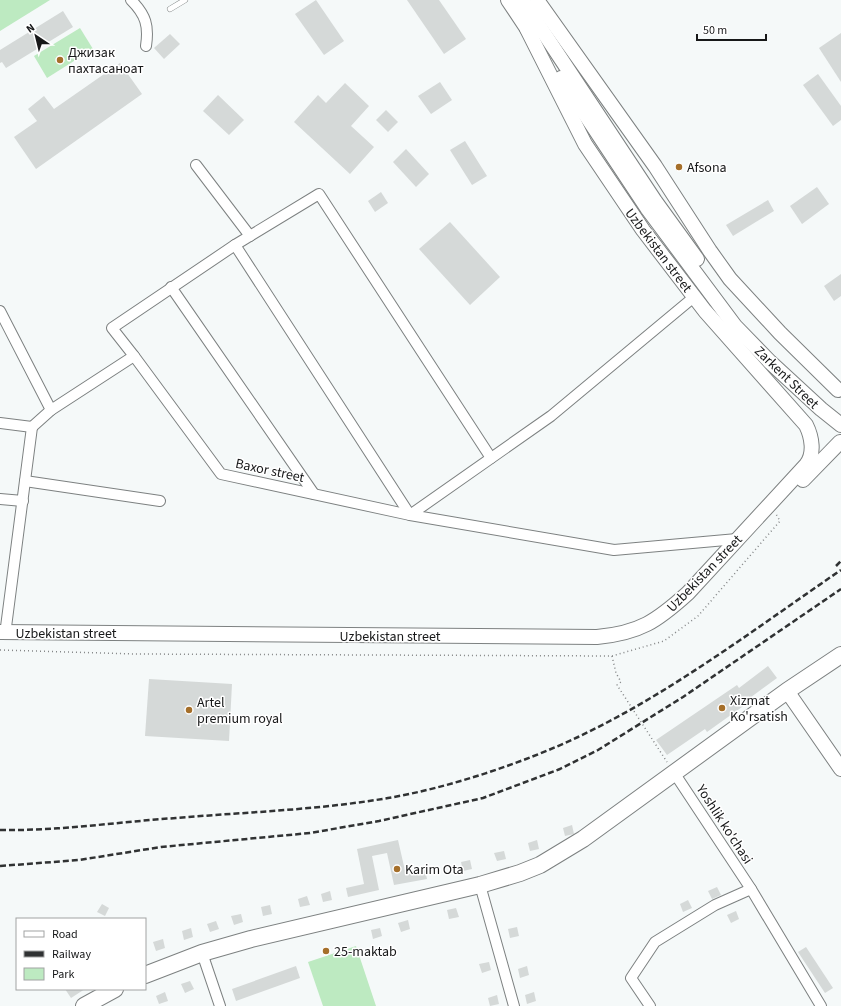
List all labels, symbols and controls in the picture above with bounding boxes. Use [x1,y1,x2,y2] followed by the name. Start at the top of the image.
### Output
[16,16,56,56] north arrow
[697,16,766,42] scale bar
[23,20,38,36] text: N
[703,22,727,39] text: 50 m
[68,43,144,79] place label: Джизак пахтасаноат
[55,55,65,65] marker: Джизак пахтасаноат
[687,158,727,178] place label: Afsona
[674,162,684,172] marker: Afsona
[620,204,697,297] street label: Uzbekistan street
[749,342,823,414] street label: Zarkent Street
[233,454,306,488] street label: Baxor street
[662,530,747,617] street label: Uzbekistan street
[15,624,117,644] street label: Uzbekistan street
[339,627,441,647] street label: Uzbekistan street
[730,691,788,727] place label: Xizmat Ko'rsatish
[197,693,283,729] place label: Artel premium royal
[717,703,727,713] marker: Xizmat Ko'rsatish
[184,705,194,715] marker: Artel premium royal
[690,780,757,868] street label: Yoshlik ko'chasi
[405,860,464,880] place label: Karim Ota
[392,864,402,874] marker: Karim Ota
[16,918,146,990] legend
[52,926,78,943] text: Road
[334,942,397,962] place label: 25-maktab
[52,946,91,963] text: Railway
[321,946,331,956] marker: 25-maktab
[52,966,74,983] text: Park

